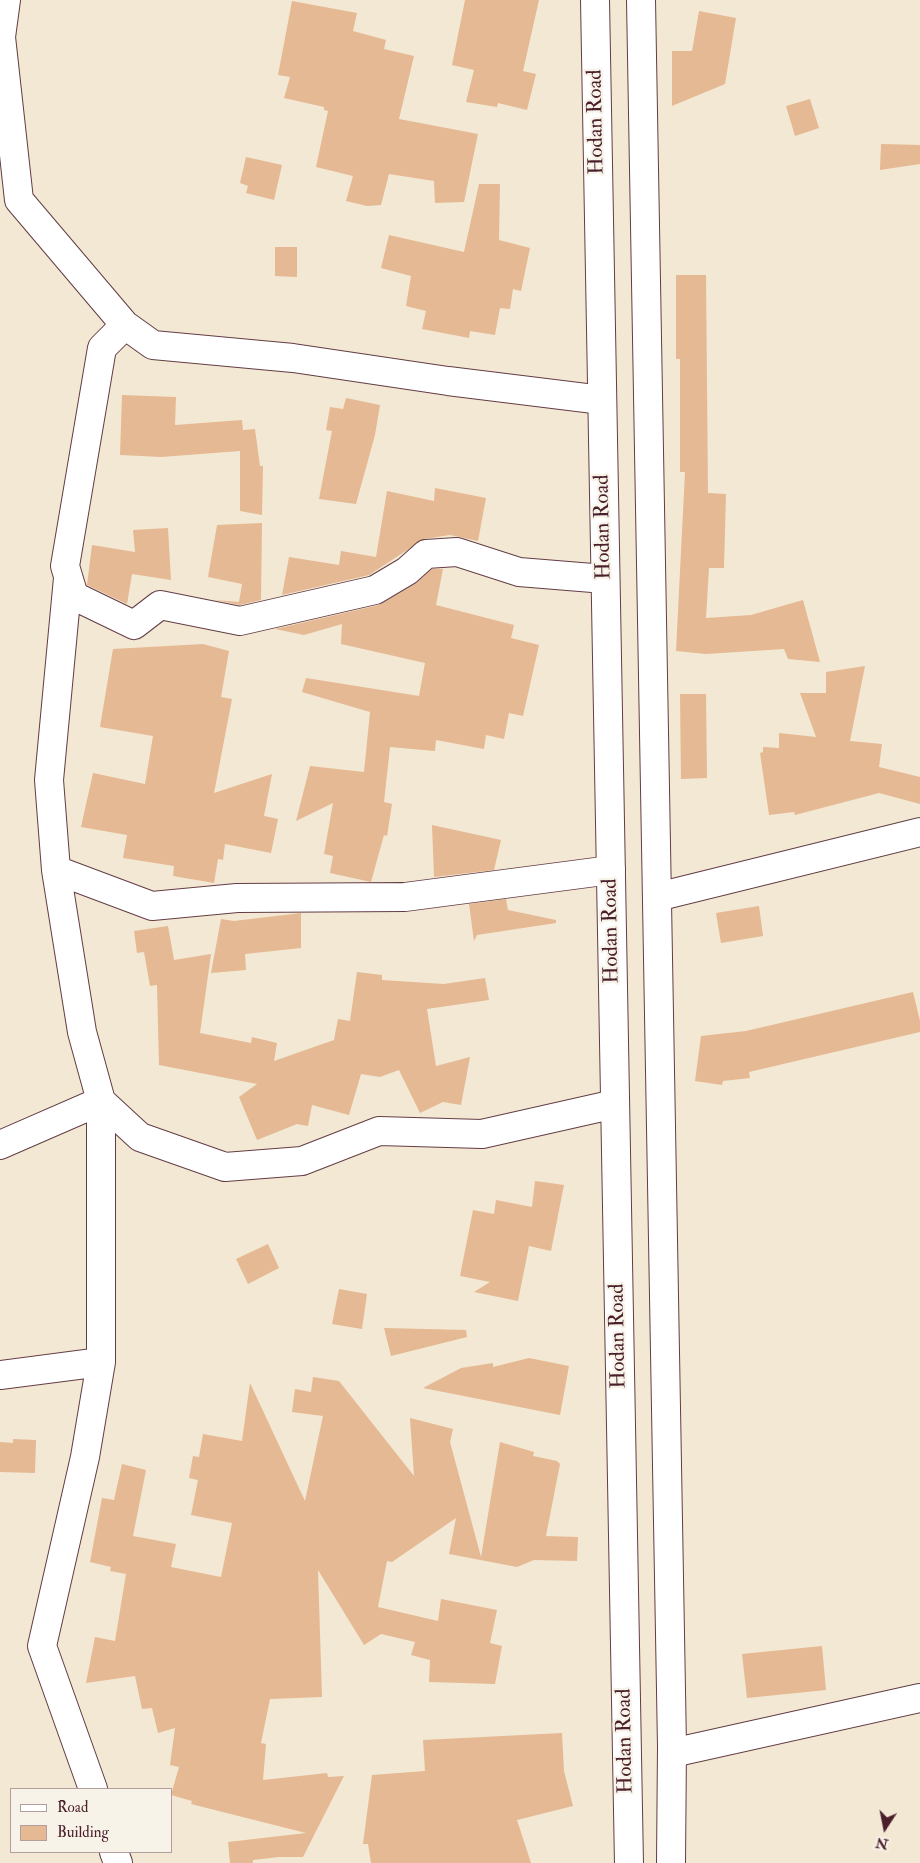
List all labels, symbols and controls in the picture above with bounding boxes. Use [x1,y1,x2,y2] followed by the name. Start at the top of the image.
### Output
[583,69,611,175] street label: Hodan Road
[590,474,618,580] street label: Hodan Road
[598,878,626,984] street label: Hodan Road
[605,1283,633,1389] street label: Hodan Road
[612,1688,640,1794] street label: Hodan Road
[10,1788,172,1853] legend
[57,1798,88,1817] text: Road
[860,1803,910,1853] north arrow
[57,1823,109,1842] text: Building
[874,1834,890,1853] text: N

